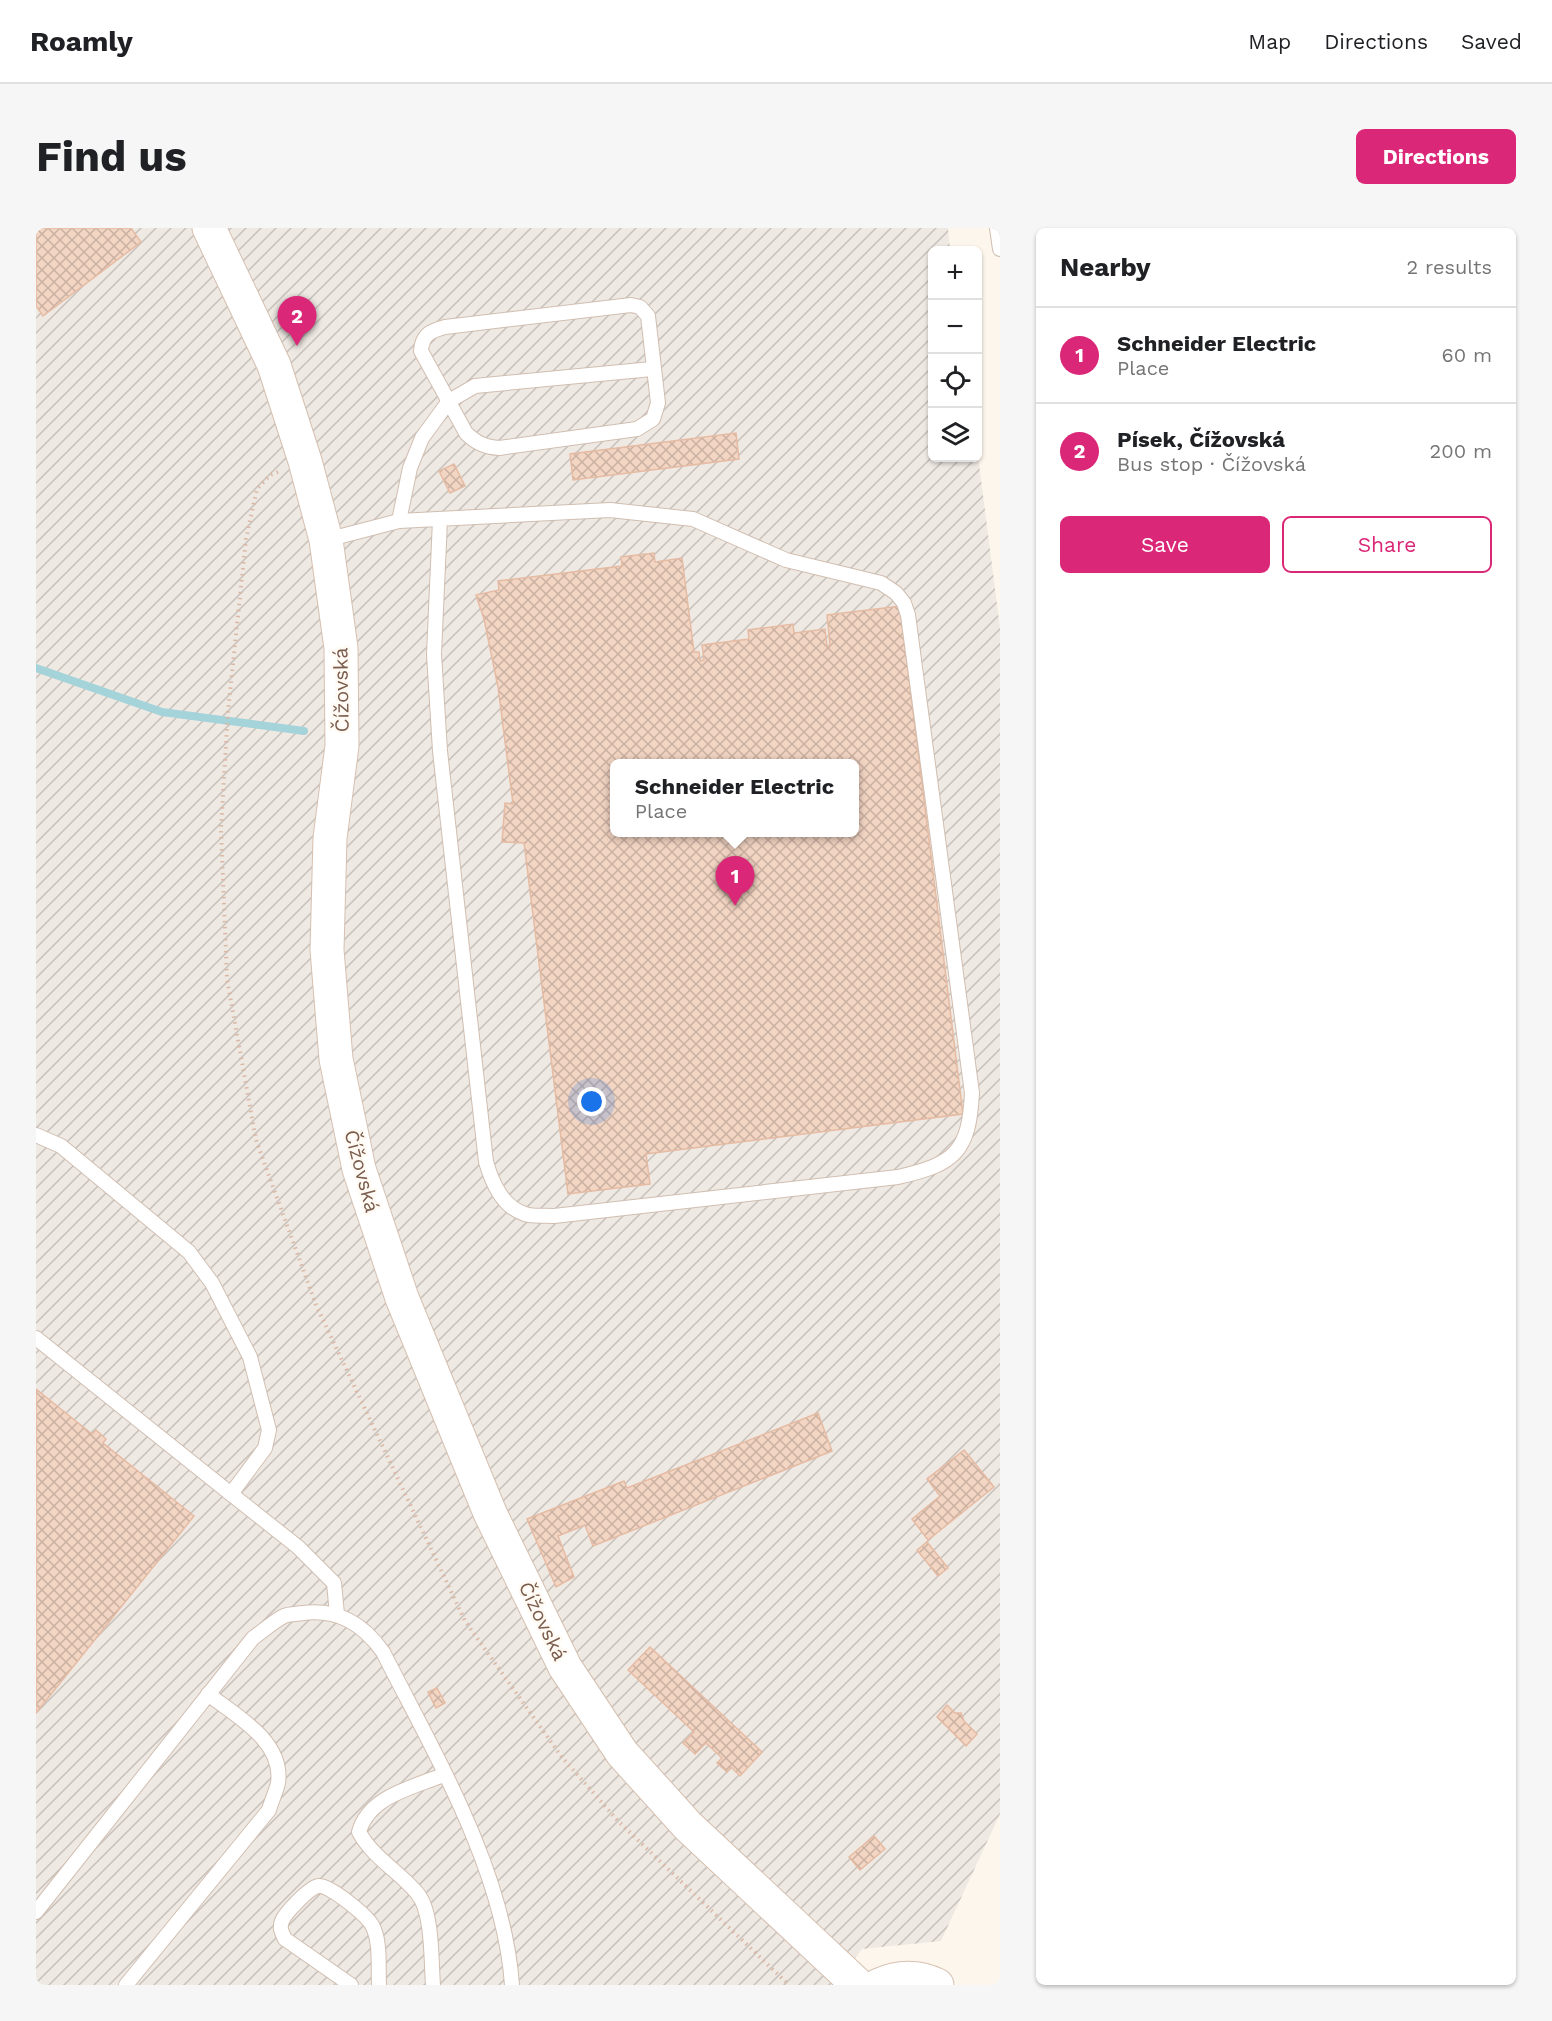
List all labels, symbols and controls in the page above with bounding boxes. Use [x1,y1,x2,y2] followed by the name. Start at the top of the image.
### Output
[30,25,133,58] text: Roamly
[1248,29,1291,54] text: Map
[1324,29,1428,54] text: Directions
[1461,29,1522,54] text: Saved
[1356,129,1516,184] button: Directions
[36,132,187,181] text: Find us
[928,246,982,462] map controls
[928,246,982,300] button: +
[1060,252,1151,282] text: Nearby
[1407,255,1492,279] text: 2 results
[278,296,316,346] pin: 2
[928,300,982,354] button: −
[1117,331,1316,356] text: Schneider Electric
[1075,343,1084,367] text: 1
[1442,343,1492,367] text: 60 m
[928,354,982,408] button: locate
[1117,356,1169,380] text: Place
[928,408,982,462] button: layers
[1117,427,1285,452] text: Písek, Čížovská
[1074,439,1085,463] text: 2
[1430,439,1492,463] text: 200 m
[1117,452,1306,476] text: Bus stop · Čížovská
[1060,516,1270,573] button: Save
[1282,516,1492,573] button: Share
[328,647,354,733] street label: Čížovská
[610,759,859,837] popup
[635,774,834,799] text: Schneider Electric
[635,799,687,823] text: Place
[716,856,754,906] pin: 1
[577,1087,606,1116] your location
[339,1127,385,1215] street label: Čížovská
[514,1578,572,1664] street label: Čížovská

